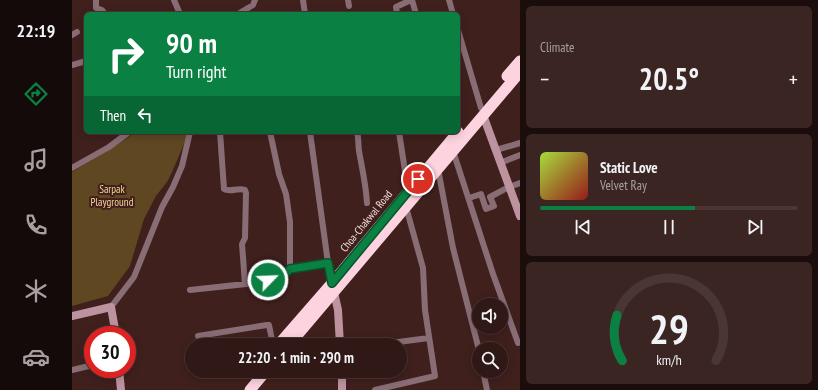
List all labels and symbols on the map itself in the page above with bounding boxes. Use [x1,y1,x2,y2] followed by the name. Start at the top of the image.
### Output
[401,162,435,196] pin
[91,182,134,209] park label: Sarpak Playground
[337,187,395,255] street label: Choa-Chakwal Road
[247,259,289,301] position arrow
[84,326,136,378] speed limit sign: 30

